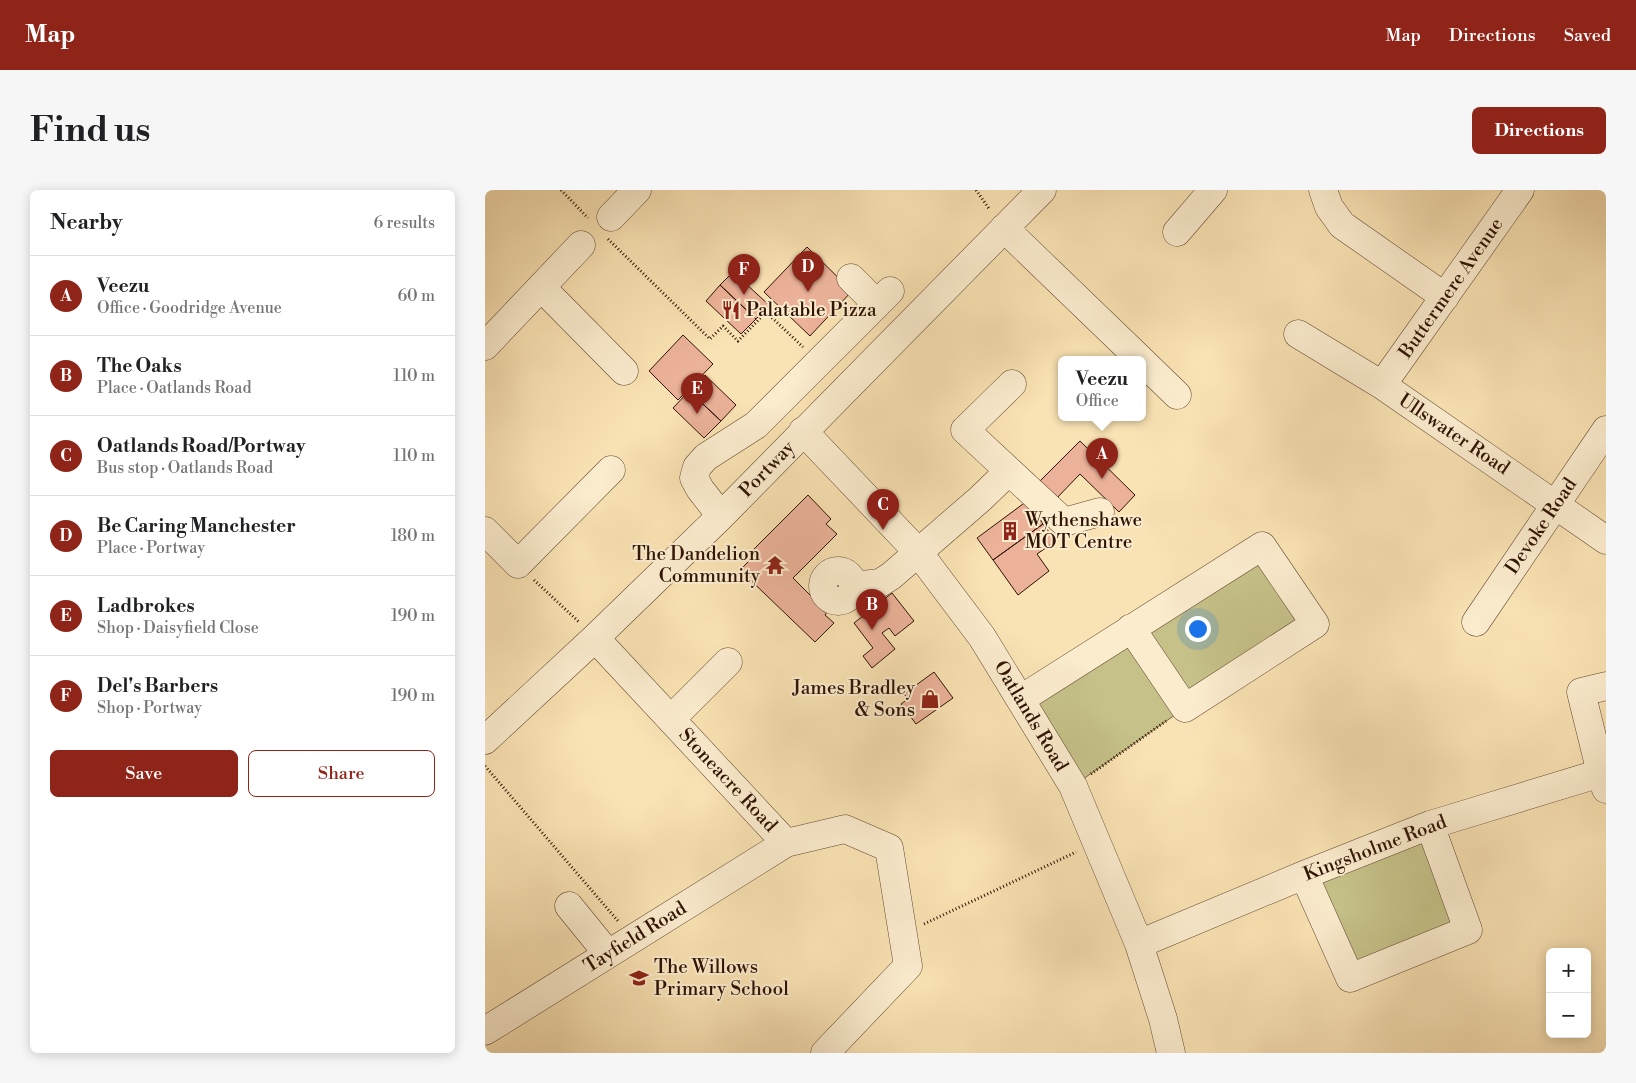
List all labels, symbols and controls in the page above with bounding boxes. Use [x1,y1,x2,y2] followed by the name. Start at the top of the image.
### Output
[25,20,75,50] text: Map
[1385,24,1421,47] text: Map
[1449,24,1536,47] text: Directions
[1564,24,1611,47] text: Saved
[1472,107,1606,154] button: Directions
[30,109,150,152] text: Find us
[50,210,123,236] text: Nearby
[374,213,435,233] text: 6 results
[1393,213,1508,364] street label: Buttermere Avenue
[792,251,824,292] pin: D
[728,254,760,295] pin: F
[97,274,149,298] text: Veezu
[60,286,72,306] text: A
[397,286,435,306] text: 60 m
[97,298,282,318] text: Office · Goodridge Avenue
[746,298,877,322] place label: Palatable Pizza
[720,299,742,321] restaurant icon: Palatable Pizza
[97,354,182,378] text: The Oaks
[1058,356,1146,421] popup
[60,366,72,386] text: B
[393,366,435,386] text: 110 m
[1076,367,1128,391] text: Veezu
[681,373,713,414] pin: E
[97,378,252,398] text: Place · Oatlands Road
[1394,388,1514,480] street label: Ullswater Road
[1076,391,1119,411] text: Office
[97,434,306,458] text: Oatlands Road/Portway
[734,435,800,502] street label: Portway
[1086,438,1118,479] pin: A
[60,446,72,466] text: C
[393,446,435,466] text: 110 m
[97,458,273,478] text: Bus stop · Oatlands Road
[1500,473,1582,579] street label: Devoke Road
[867,489,899,530] pin: C
[1024,508,1142,554] place label: Wythenshawe MOT Centre
[97,514,296,538] text: Be Caring Manchester
[999,520,1021,542] building icon: Wythenshawe MOT Centre
[60,526,72,546] text: D
[391,526,435,546] text: 180 m
[97,538,205,558] text: Place · Portway
[632,542,761,588] place label: The Dandelion Community
[764,554,786,576] temple icon: The Dandelion Community
[856,589,888,630] pin: B
[97,594,195,618] text: Ladbrokes
[60,606,72,626] text: E
[391,606,435,626] text: 190 m
[1185,616,1211,642] your location
[97,618,259,638] text: Shop · Daisyfield Close
[989,656,1074,776] street label: Oatlands Road
[97,674,218,698] text: Del's Barbers
[792,676,916,722] place label: James Bradley & Sons
[60,686,72,706] text: F
[391,686,435,706] text: 190 m
[919,688,941,710] shop icon: James Bradley & Sons
[97,698,202,718] text: Shop · Portway
[674,723,783,837] street label: Stoneacre Road
[50,750,238,797] button: Save
[248,750,435,797] button: Share
[1300,810,1450,886] street label: Kingsholme Road
[579,896,691,978] street label: Tayfield Road
[1546,948,1591,1038] map controls
[1546,948,1591,993] button: +
[654,955,789,1001] place label: The Willows Primary School
[628,967,650,989] school or university icon: The Willows Primary School
[1546,993,1591,1038] button: −

